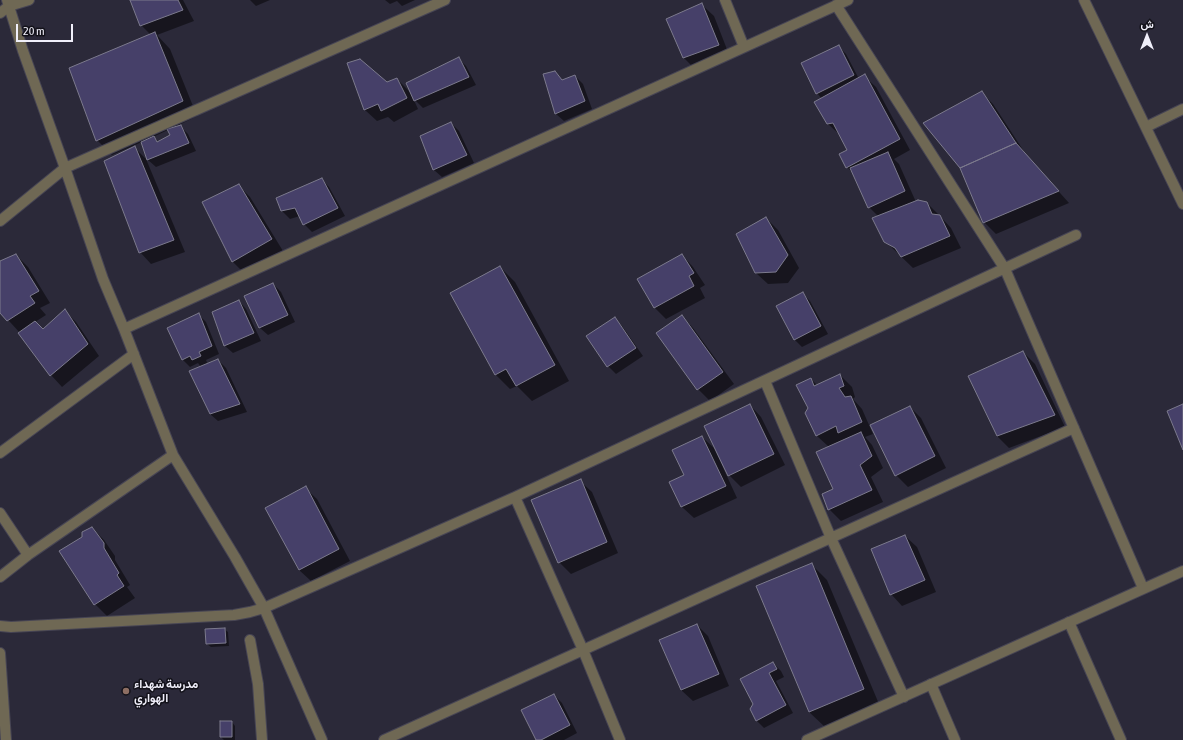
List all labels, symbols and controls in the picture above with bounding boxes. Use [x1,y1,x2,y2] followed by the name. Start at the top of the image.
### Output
[18,16,75,42] scale bar
[1127,16,1167,56] north arrow
[1140,18,1154,30] text: ش
[23,24,45,38] text: 20 m
[134,677,198,705] place label: مدرسة شهداء الهواري
[121,686,131,696] marker: مدرسة شهداء الهواري

